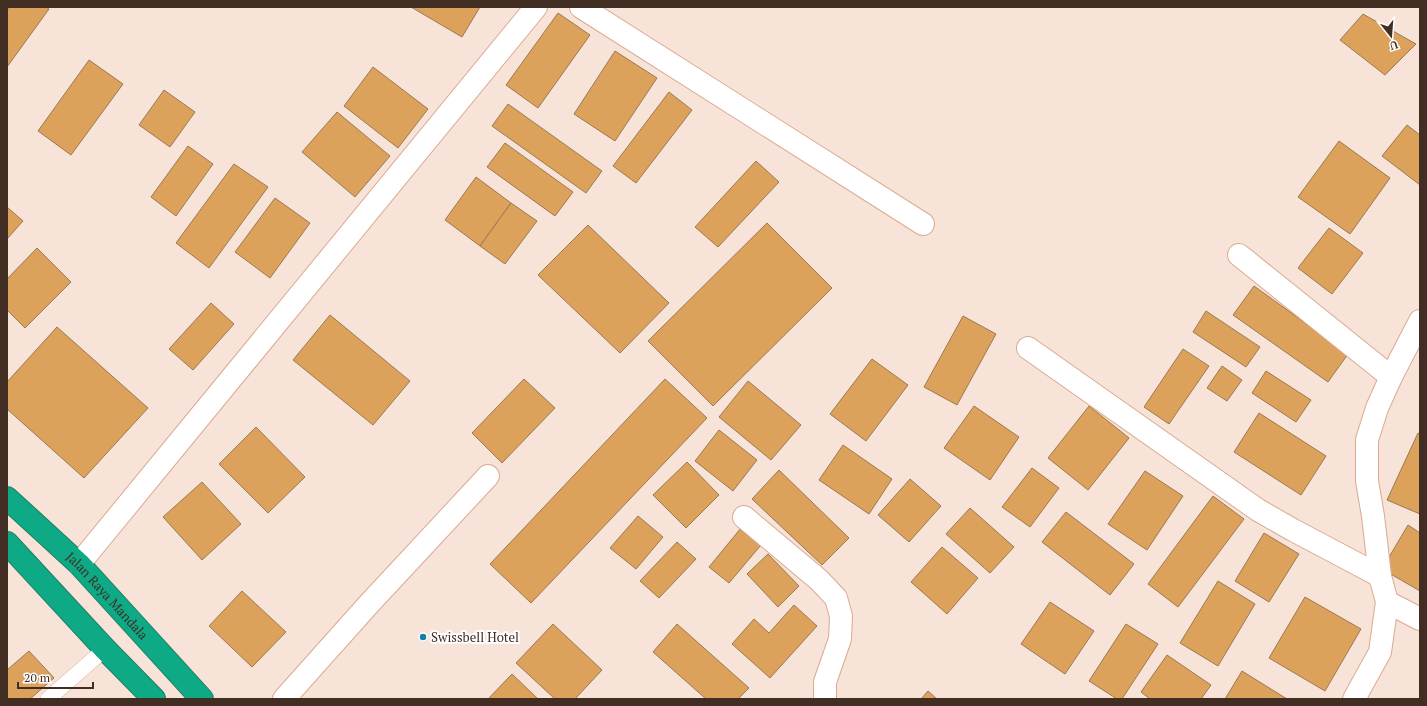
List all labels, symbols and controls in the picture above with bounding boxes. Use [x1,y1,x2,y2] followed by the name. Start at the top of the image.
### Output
[1371,16,1411,56] north arrow
[1388,38,1400,53] text: U
[62,548,153,644] street label: Jalan Raya Mandala
[431,628,519,646] place label: Swissbell Hotel
[418,632,428,642] marker: Swissbell Hotel
[18,664,93,690] scale bar
[24,670,51,685] text: 20 m

